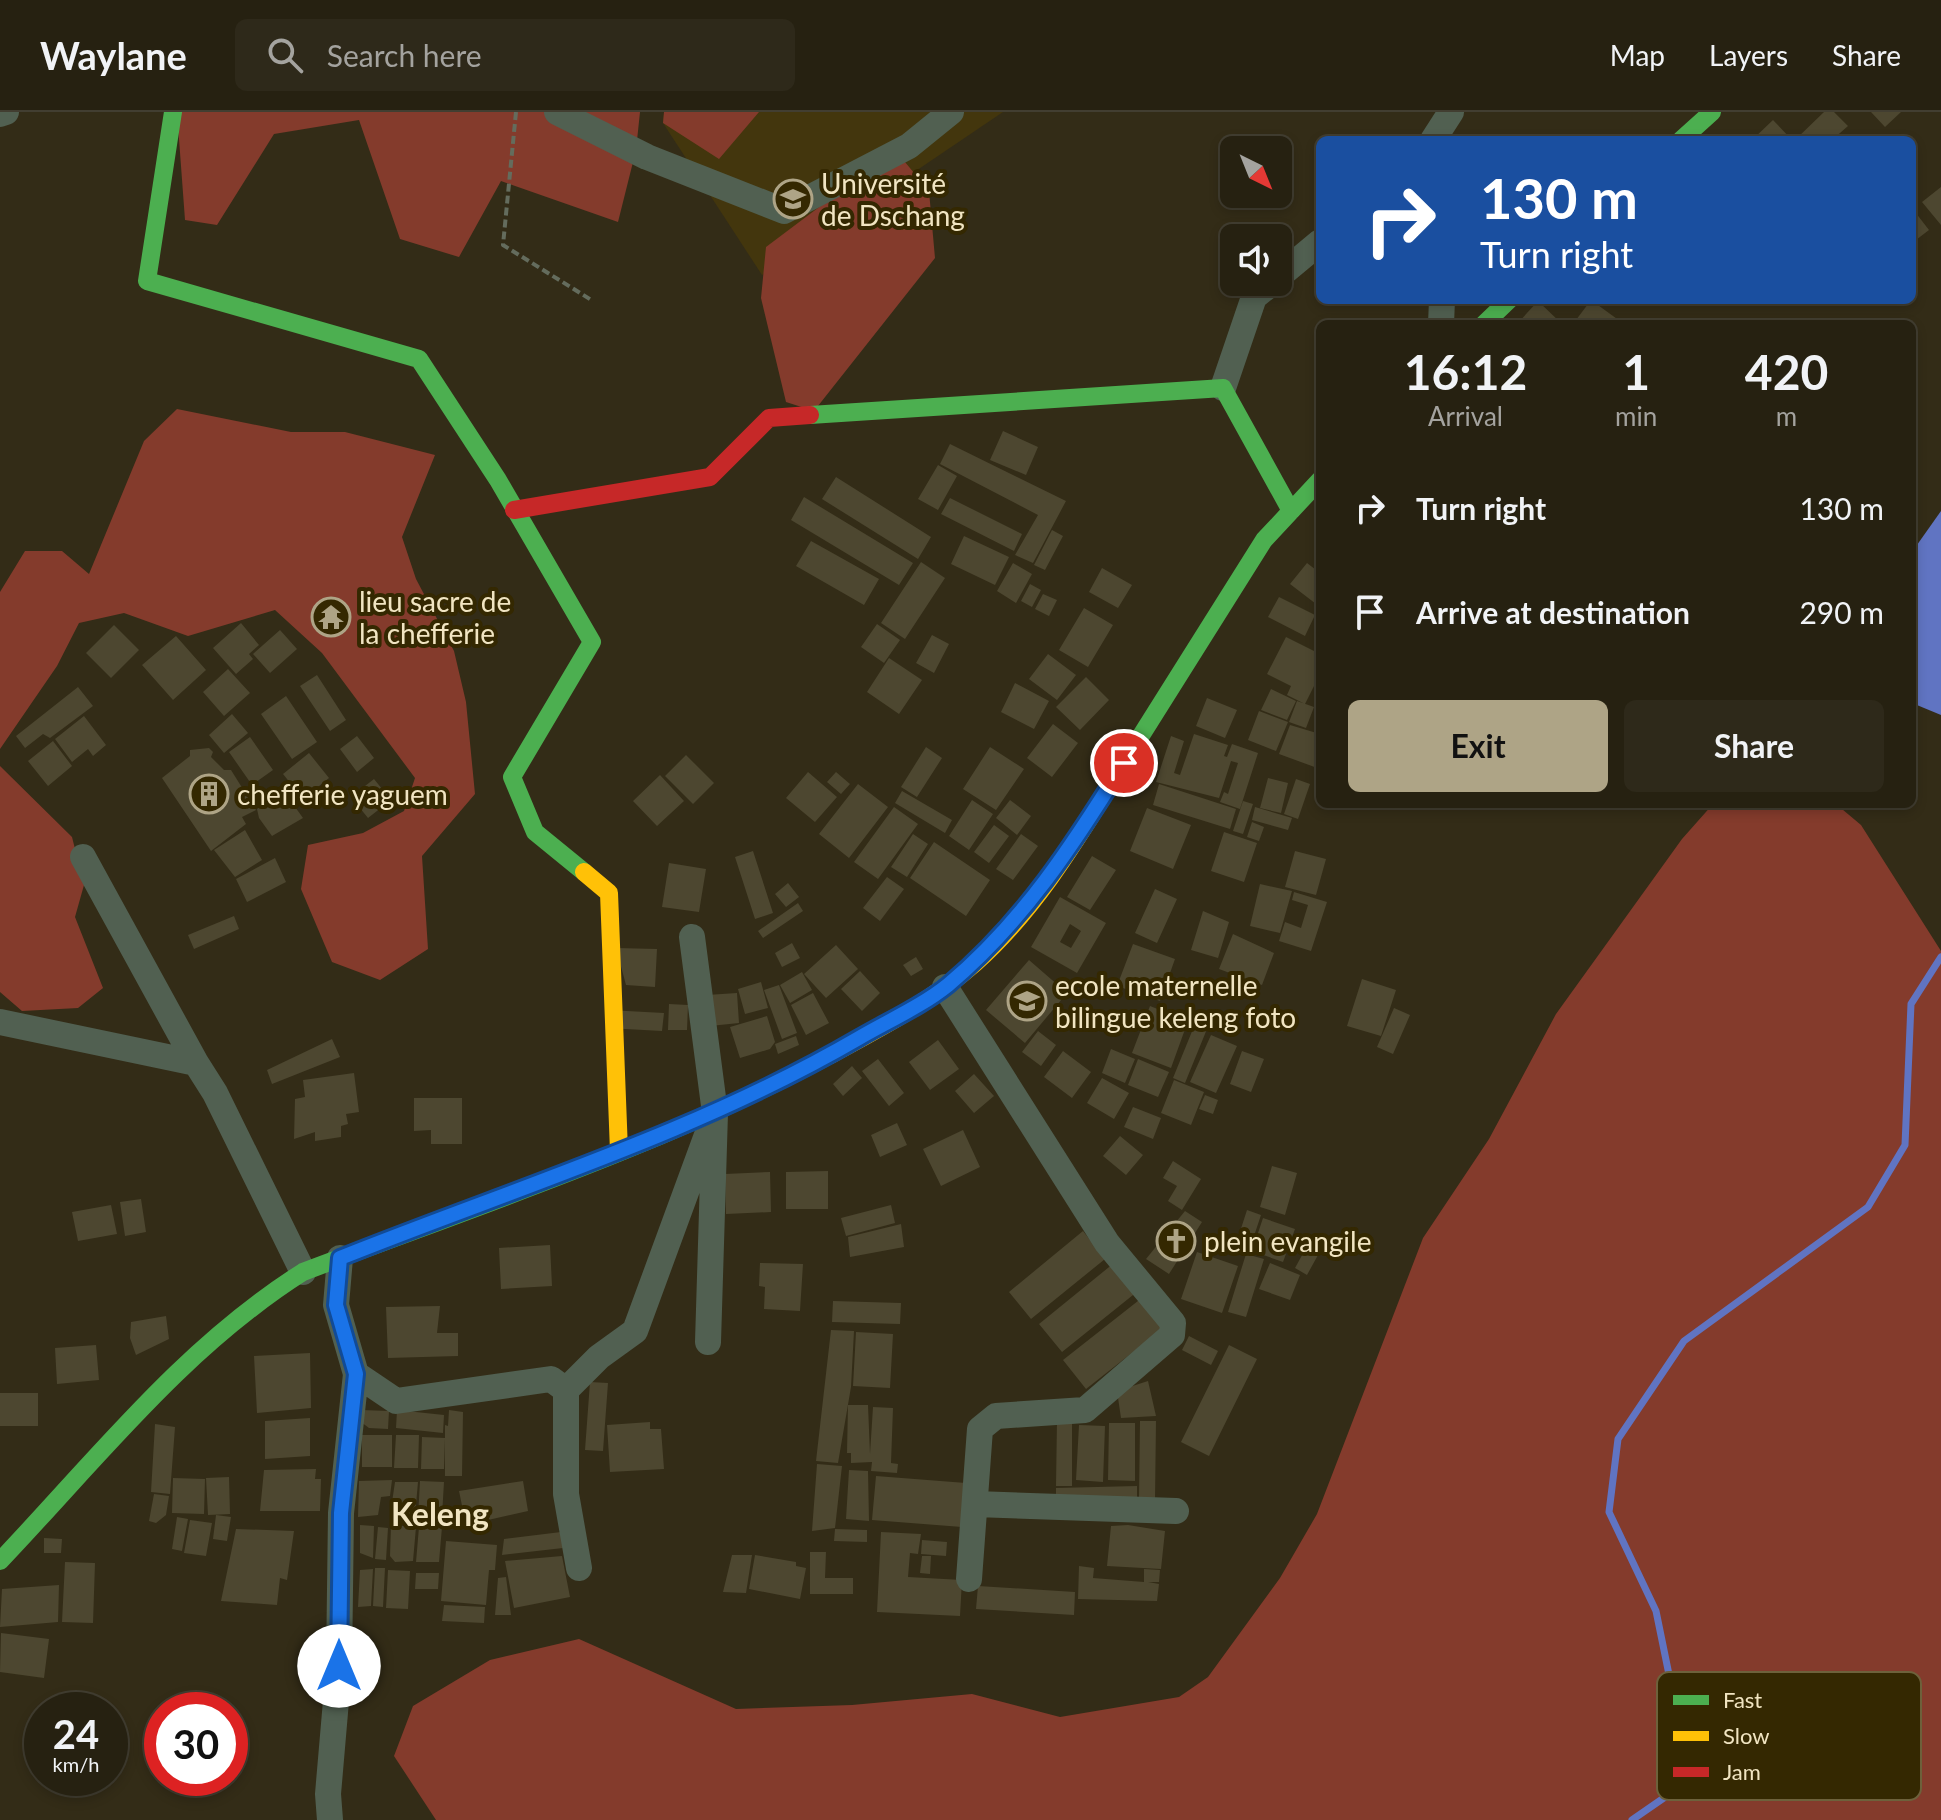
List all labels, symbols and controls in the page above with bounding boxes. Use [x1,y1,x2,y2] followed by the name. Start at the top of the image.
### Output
[235,19,795,91] search box
[40,32,187,78] text: Waylane
[263,33,307,77] icon: search
[327,37,482,73] text: Search here
[1610,38,1665,72] text: Map
[1709,38,1788,72] text: Layers
[1832,38,1901,72] text: Share
[1220,136,1292,208] north arrow
[1220,136,1292,296] map controls
[1480,164,1638,231] text: 130 m
[821,166,965,232] place label: Université de Dschang
[1348,168,1452,272] icon: right
[772,178,814,220] school or university icon: Université de Dschang
[1220,224,1292,296] button: sound
[1480,232,1633,276] text: Turn right
[1404,343,1527,400] text: 16:12
[1622,343,1650,400] text: 1
[1745,343,1828,400] text: 420
[1428,400,1503,432] text: Arrival
[1615,400,1657,432] text: min
[1776,400,1797,432] text: m
[1348,486,1392,530] icon: right
[1416,490,1546,526] text: Turn right
[1799,490,1884,526] text: 130 m
[359,584,511,650] place label: lieu sacre de la chefferie
[1348,590,1392,634] icon: arrive
[1416,594,1690,630] text: Arrive at destination
[1799,594,1884,630] text: 290 m
[310,596,352,638] temple icon: lieu sacre de la chefferie
[1348,700,1608,792] button: Exit
[1624,700,1884,792] button: Share
[1090,729,1158,797] pin
[1102,741,1146,785] icon: arrive
[188,773,230,815] building icon: chefferie yaguem
[237,777,448,811] place label: chefferie yaguem
[1055,968,1296,1034] place label: ecole maternelle bilingue keleng foto
[1006,980,1048,1022] school or university icon: ecole maternelle bilingue keleng foto
[1155,1220,1197,1262] church icon: plein evangile
[1204,1224,1371,1258] place label: plein evangile
[391,1494,489,1533] district label: Keleng
[297,1624,381,1708] position arrow
[1657,1672,1921,1800] legend
[1723,1686,1762,1713] text: Fast
[144,1692,248,1796] speed limit sign: 30
[53,1710,99,1758] text: 24
[1723,1722,1770,1749] text: Slow
[53,1752,99,1776] text: km/h
[1723,1758,1761,1785] text: Jam

